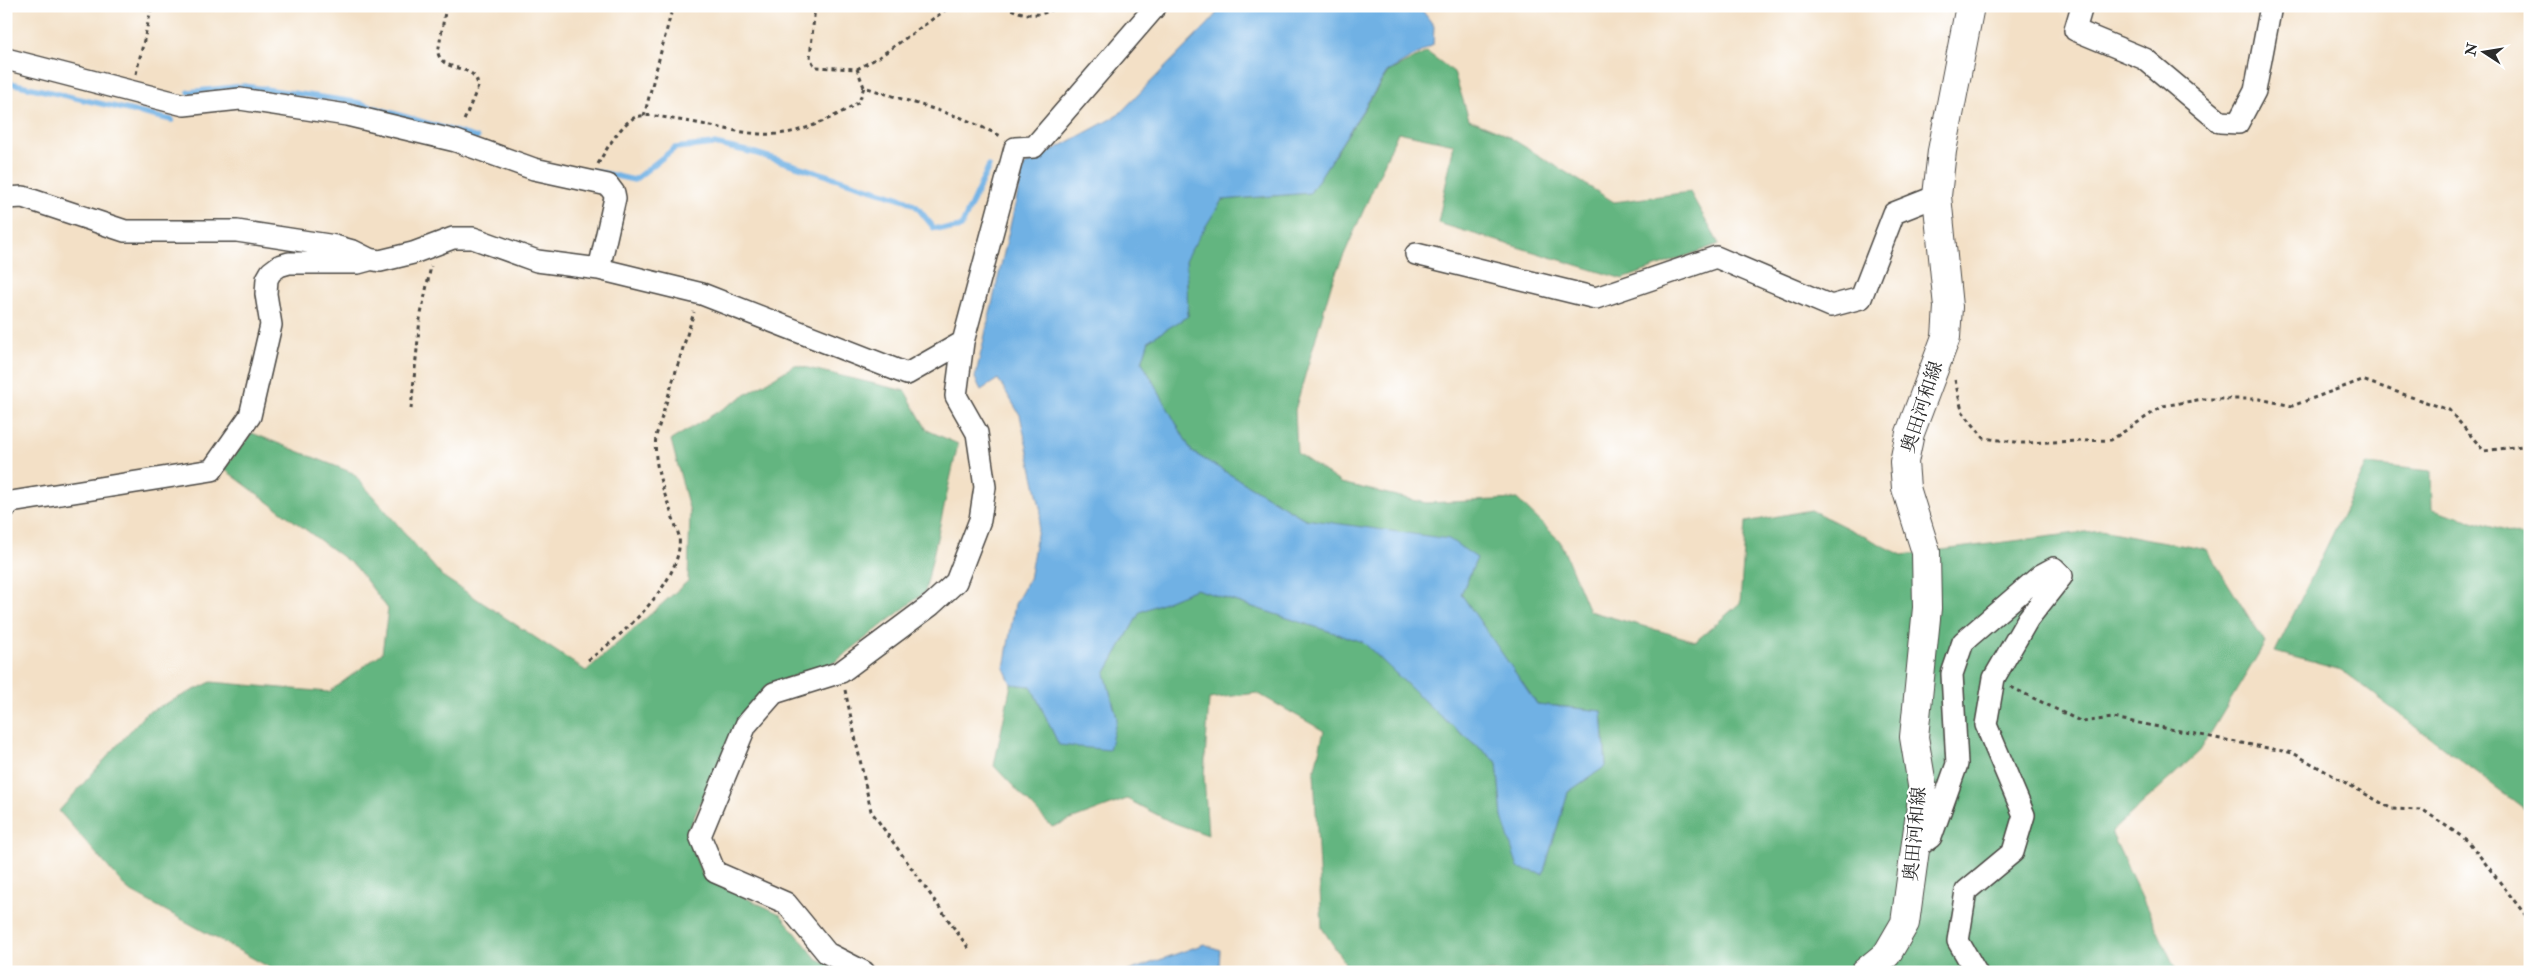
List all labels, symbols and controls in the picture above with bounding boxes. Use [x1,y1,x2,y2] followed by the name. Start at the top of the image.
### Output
[2458,28,2508,78] north arrow
[2462,41,2481,58] text: N
[1896,358,1948,456] street label: 奥田河和線
[1899,786,1931,882] street label: 奥田河和線

